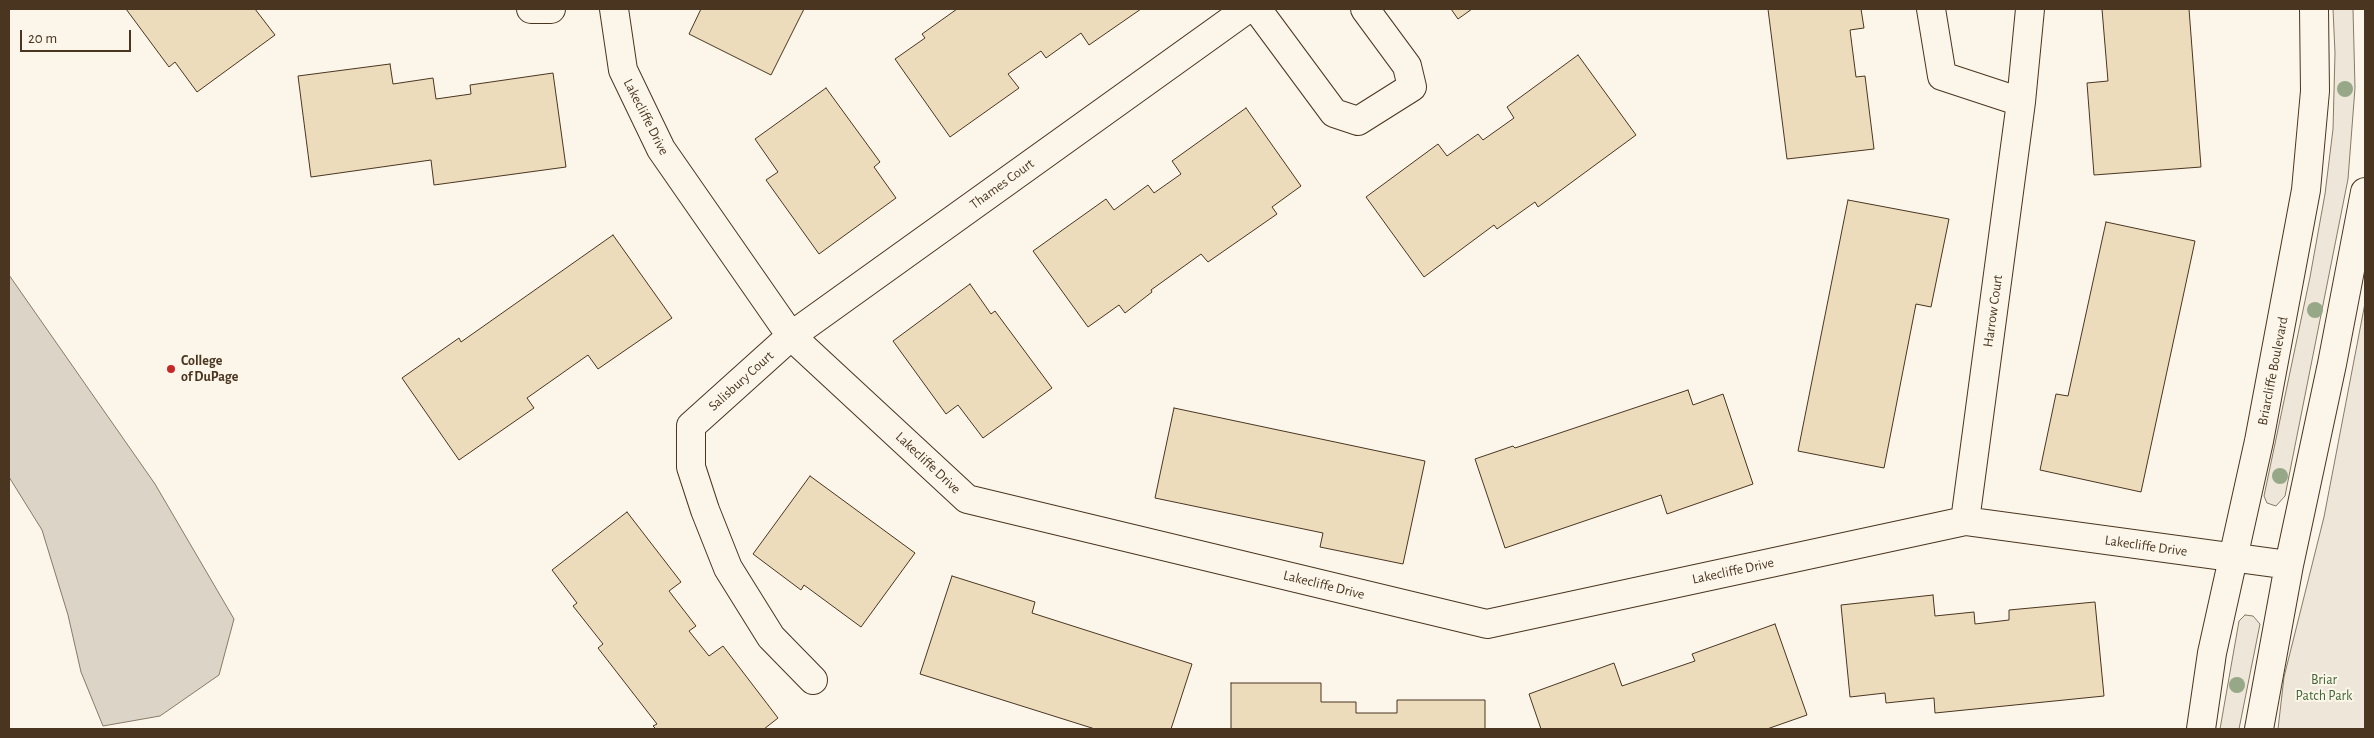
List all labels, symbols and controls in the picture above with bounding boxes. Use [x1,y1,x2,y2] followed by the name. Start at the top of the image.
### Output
[22,20,134,52] scale bar
[28,31,57,46] text: 20 m
[620,76,672,158] street label: Lakecliffe Drive
[967,155,1037,213] street label: Thames Court
[1980,274,2006,348] street label: Harrow Court
[2254,315,2292,427] street label: Briarcliffe Boulevard
[705,347,777,415] street label: Salisbury Court
[181,353,238,386] place label: College of DuPage
[165,363,177,375] marker: College of DuPage
[892,428,964,498] street label: Lakecliffe Drive
[2104,532,2188,560] street label: Lakecliffe Drive
[1691,554,1775,588] street label: Lakecliffe Drive
[1282,567,1366,603] street label: Lakecliffe Drive
[2296,672,2352,704] park label: Briar Patch Park

